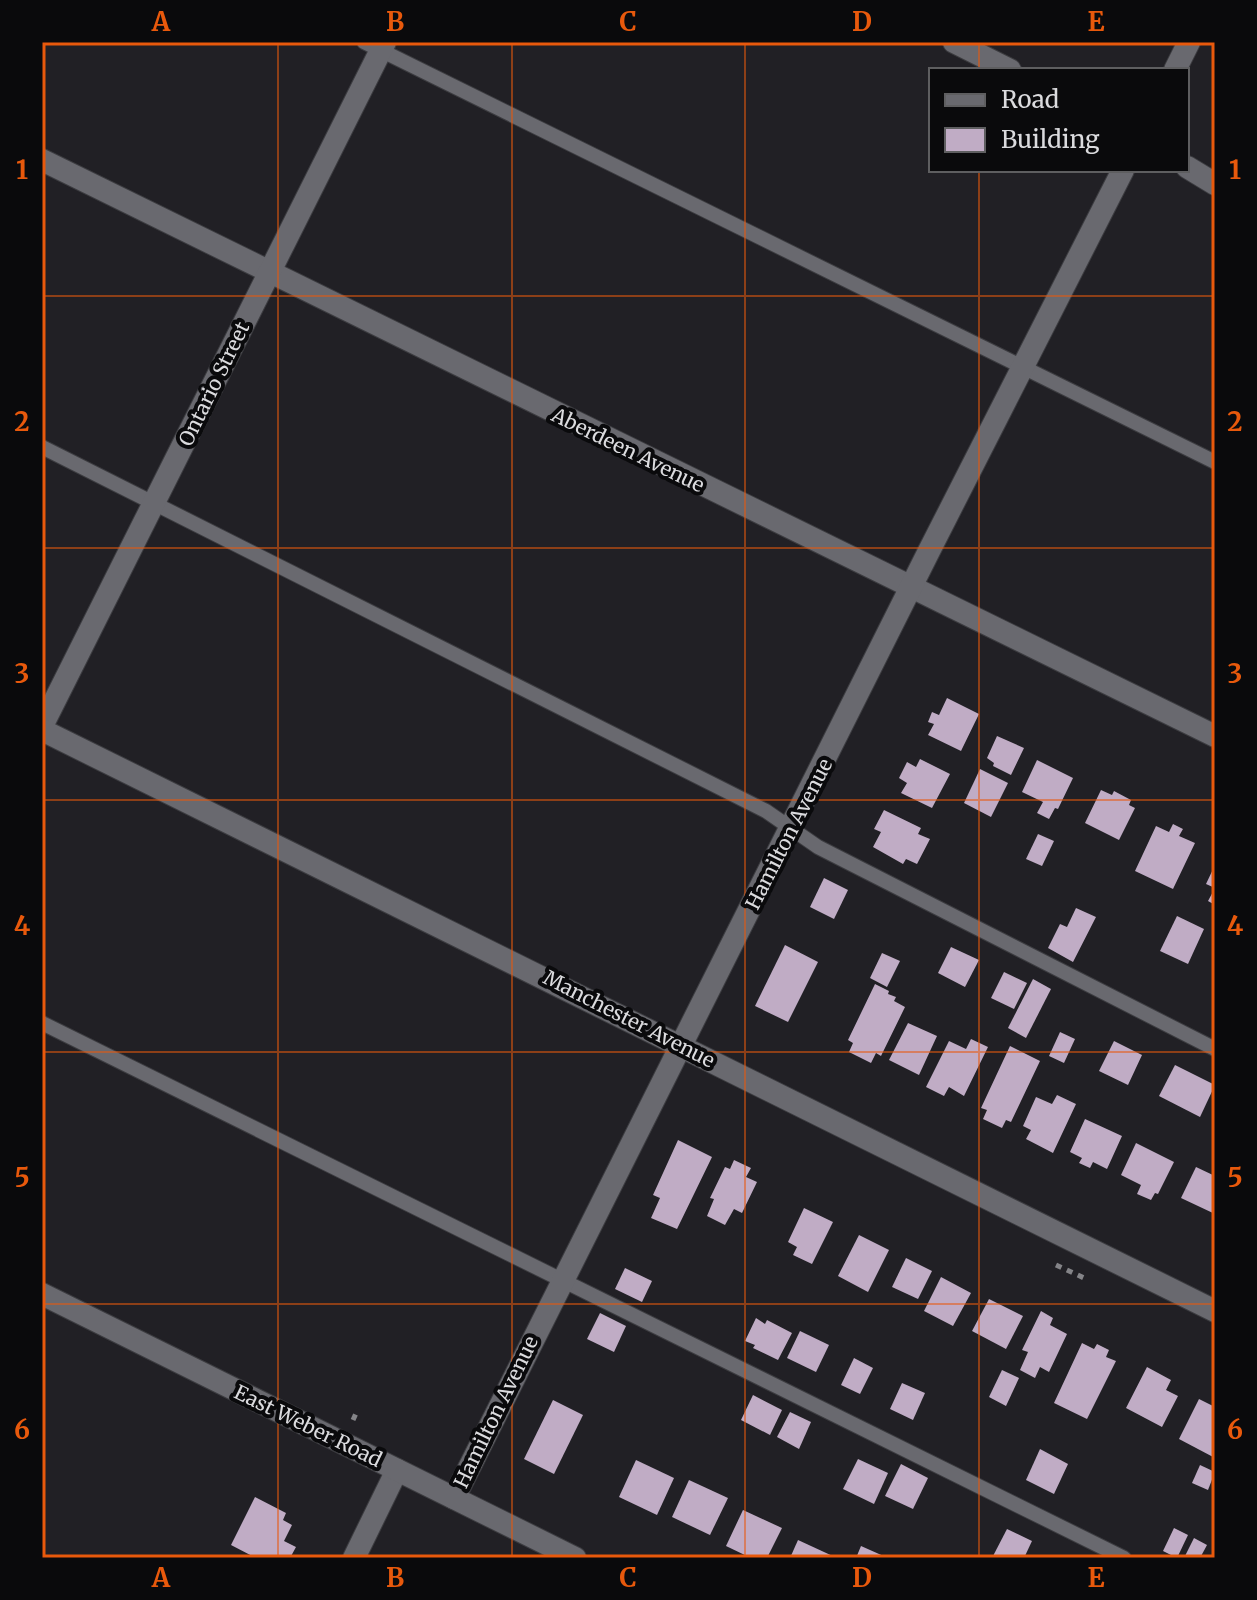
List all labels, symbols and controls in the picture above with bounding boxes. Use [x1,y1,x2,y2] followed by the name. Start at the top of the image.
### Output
[151,5,171,38] text: A
[386,5,404,38] text: B
[619,5,637,38] text: C
[852,5,872,38] text: D
[1088,5,1105,38] text: E
[929,68,1189,172] legend
[1001,84,1059,115] text: Road
[1001,124,1100,155] text: Building
[16,153,28,186] text: 1
[1229,153,1241,186] text: 1
[173,317,255,450] street label: Ontario Street
[547,401,709,497] street label: Aberdeen Avenue
[14,405,30,438] text: 2
[1227,405,1243,438] text: 2
[15,657,29,690] text: 3
[1228,657,1242,690] text: 3
[740,754,837,913] street label: Hamilton Avenue
[14,909,31,942] text: 4
[1227,909,1244,942] text: 4
[539,965,719,1073] street label: Manchester Avenue
[14,1161,30,1194] text: 5
[1227,1161,1243,1194] text: 5
[448,1332,543,1492] street label: Hamilton Avenue
[230,1379,386,1472] street label: East Weber Road
[14,1413,30,1446] text: 6
[1227,1413,1243,1446] text: 6
[151,1561,171,1594] text: A
[386,1561,404,1594] text: B
[619,1561,637,1594] text: C
[852,1561,872,1594] text: D
[1088,1561,1105,1594] text: E

